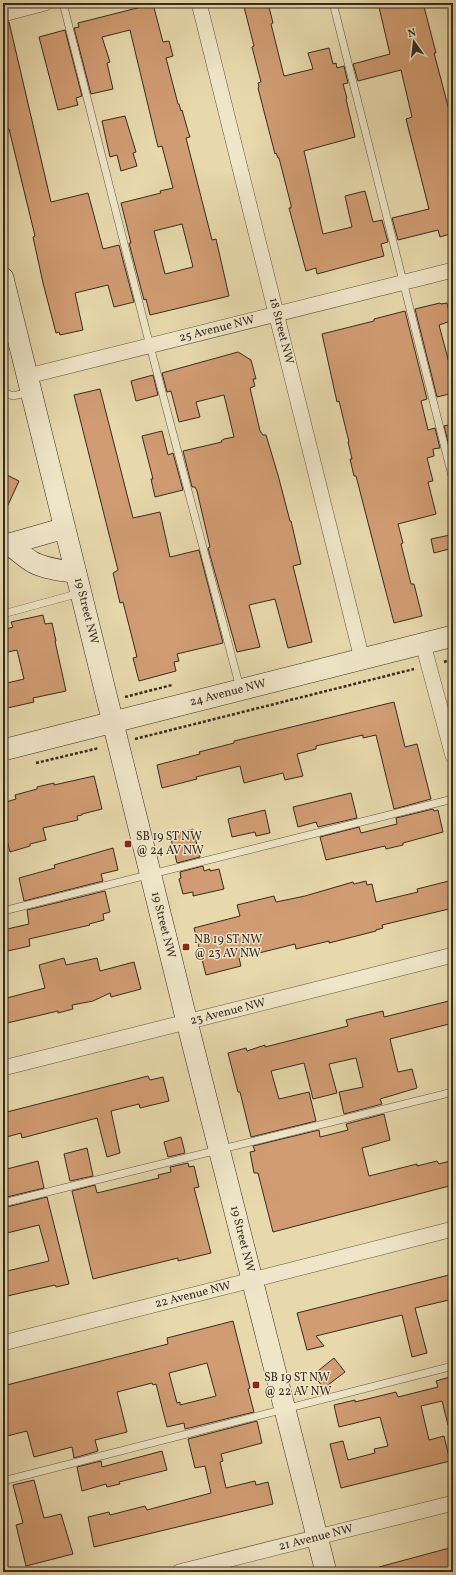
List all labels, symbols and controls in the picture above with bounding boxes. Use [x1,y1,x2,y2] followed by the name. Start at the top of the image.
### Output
[394,22,434,62] north arrow
[406,26,418,42] text: N
[265,296,297,366] street label: 18 Street NW
[178,312,256,346] street label: 25 Avenue NW
[70,576,102,646] street label: 19 Street NW
[188,676,268,710] street label: 24 Avenue NW
[136,829,204,859] place label: SB 19 ST NW @ 24 AV NW
[123,839,133,849] marker: SB 19 ST NW @ 24 AV NW
[147,890,179,960] street label: 19 Street NW
[194,932,262,962] place label: NB 19 ST NW @ 23 AV NW
[181,942,191,952] marker: NB 19 ST NW @ 23 AV NW
[189,995,267,1029] street label: 23 Avenue NW
[226,1204,258,1274] street label: 19 Street NW
[153,1278,233,1312] street label: 22 Avenue NW
[264,1370,332,1400] place label: SB 19 ST NW @ 22 AV NW
[251,1380,261,1390] marker: SB 19 ST NW @ 22 AV NW
[277,1521,355,1555] street label: 21 Avenue NW

